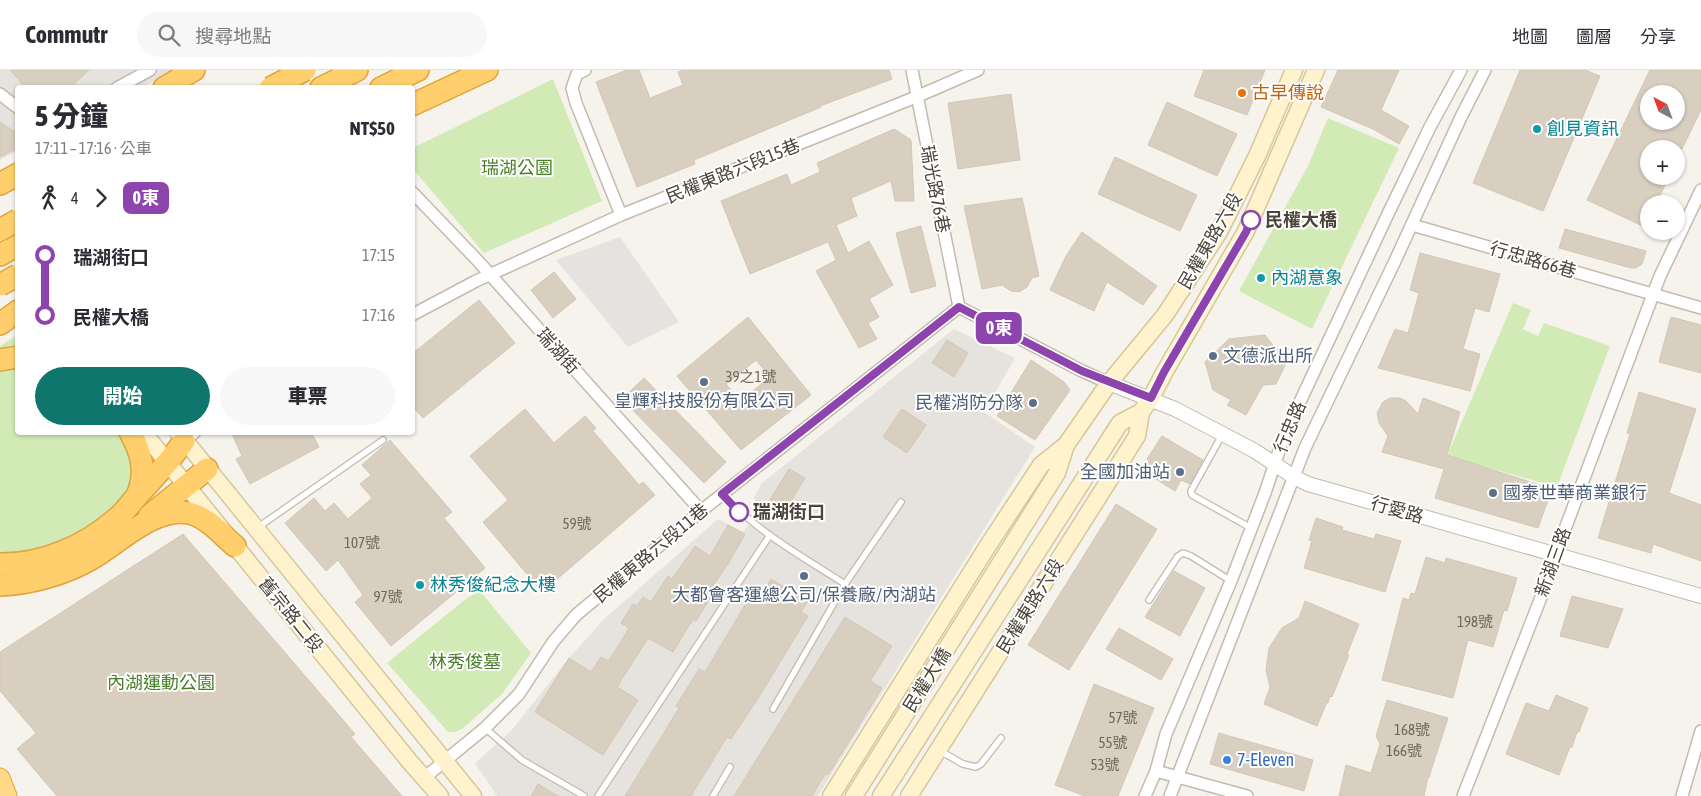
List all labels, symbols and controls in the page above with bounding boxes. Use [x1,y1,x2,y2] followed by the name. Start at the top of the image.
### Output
[137,12,487,57] search box
[25,21,107,48] text: Commutr
[155,21,183,49] icon: search
[195,25,271,47] text: 搜尋地點
[1512,26,1548,47] text: 地圖
[1576,26,1612,47] text: 圖層
[1640,26,1676,47] text: 分享
[1252,82,1324,103] place label: 古早傳說
[1640,85,1685,130] north arrow
[1640,85,1685,240] map controls
[1236,87,1248,99] marker: 古早傳說
[35,100,108,132] text: 5 分鐘
[350,117,395,139] text: NT$50
[1547,118,1619,139] place label: 創見資訊
[1531,123,1543,135] marker: 創見資訊
[663,134,803,207] street label: 民權東路六段15巷
[35,139,151,157] text: 17:11 – 17:16 · 公車
[1640,140,1685,185] button: +
[917,143,954,235] street label: 瑞光路76巷
[481,157,553,178] park label: 瑞湖公園
[35,184,63,212] icon: walk
[87,184,115,212] icon: forward
[133,187,159,208] text: 0東
[71,189,79,207] text: 4
[1173,189,1246,293] street label: 民權東路六段
[1640,195,1685,240] button: −
[1265,209,1337,230] place label: 民權大橋
[1241,210,1261,230] marker: 民權大橋
[1488,237,1579,282] street label: 行忠路66巷
[73,246,149,268] text: 瑞湖街口
[362,246,395,264] text: 17:15
[1271,267,1343,288] place label: 內湖意象
[1255,272,1267,284] marker: 內湖意象
[73,306,149,328] text: 民權大橋
[362,306,395,324] text: 17:16
[976,312,1022,344] line badge: 0東
[986,317,1012,338] text: 0東
[533,324,584,378] street label: 瑞湖街
[1223,345,1313,366] place label: 文德派出所
[1207,350,1219,362] marker: 文德派出所
[35,367,210,425] button: 開始
[220,367,395,425] button: 車票
[725,368,777,385] house number: 39之1號
[698,376,710,388] marker: 皇輝科技股份有限公司
[614,390,794,411] place label: 皇輝科技股份有限公司
[915,392,1023,413] place label: 民權消防分隊
[1027,397,1039,409] marker: 民權消防分隊
[1269,398,1310,456] street label: 行忠路
[1080,461,1170,482] place label: 全國加油站
[1174,466,1186,478] marker: 全國加油站
[1503,482,1647,503] place label: 國泰世華商業銀行
[1487,487,1499,499] marker: 國泰世華商業銀行
[1368,492,1426,527] street label: 行愛路
[589,499,712,607] street label: 民權東路六段11巷
[753,501,825,522] place label: 瑞湖街口
[729,502,749,522] marker: 瑞湖街口
[562,515,592,532] house number: 59號
[1530,524,1575,599] street label: 新湖三路
[344,534,380,551] house number: 107號
[992,554,1067,657] street label: 民權東路六段
[798,570,810,582] marker: 大都會客運總公司/保養廠/內湖站
[255,573,328,656] street label: 舊宗路二段
[430,574,556,595] place label: 林秀俊紀念大樓
[414,579,426,591] marker: 林秀俊紀念大樓
[672,584,936,605] place label: 大都會客運總公司/保養廠/內湖站
[373,588,403,605] house number: 97號
[1457,613,1493,630] house number: 198號
[899,644,955,716] street label: 民權大橋
[429,651,501,672] park label: 林秀俊墓
[107,672,215,693] park label: 內湖運動公園
[1108,709,1138,726] house number: 57號
[1394,721,1430,738] house number: 168號
[1098,734,1128,751] house number: 55號
[1386,742,1422,759] house number: 166號
[1237,749,1294,770] place label: 7-Eleven
[1221,754,1233,766] marker: 7-Eleven
[1090,756,1120,773] house number: 53號

